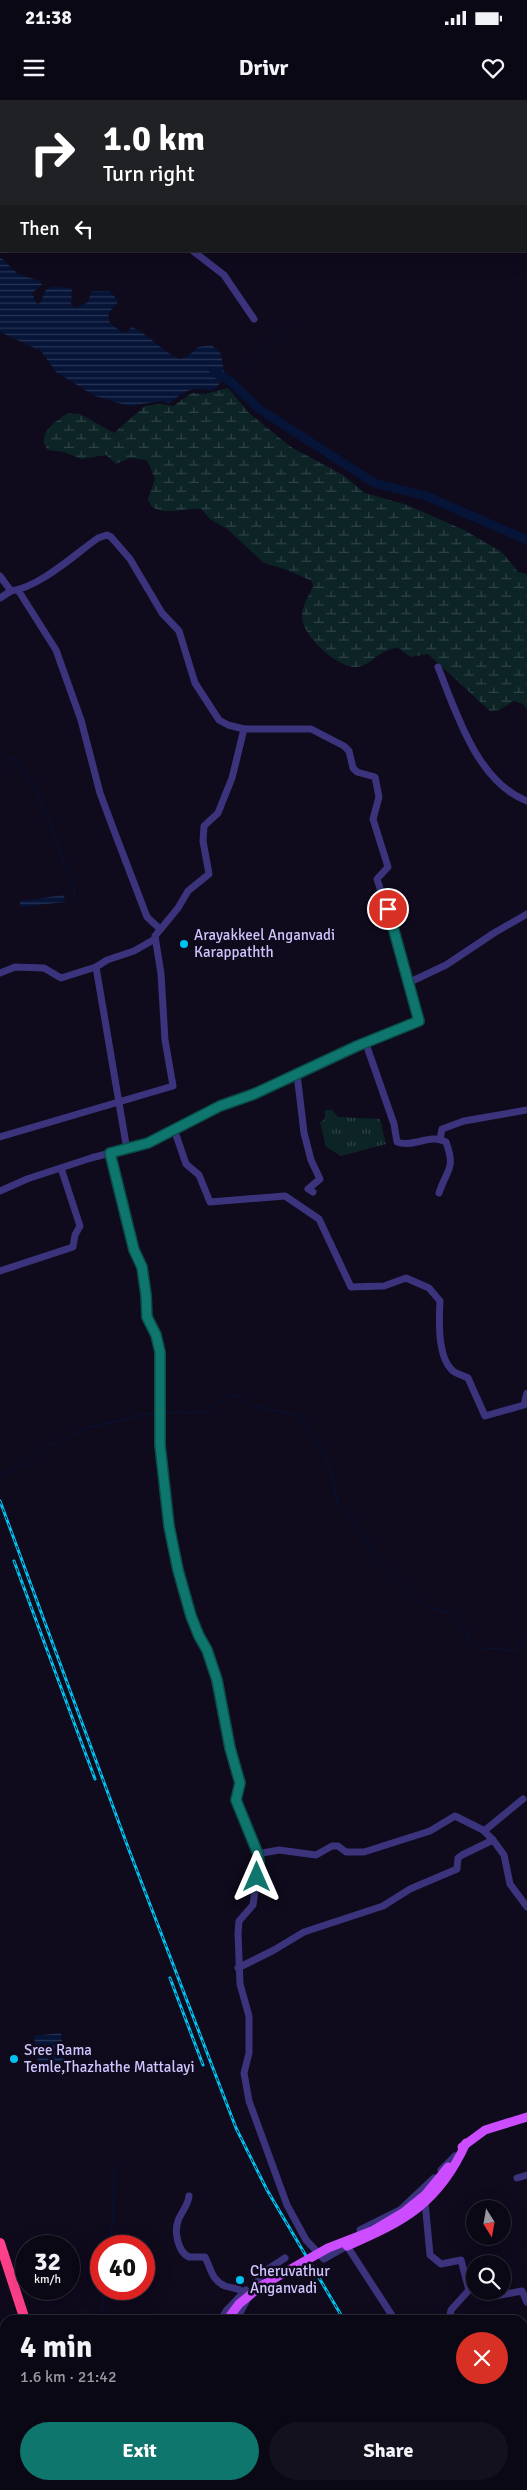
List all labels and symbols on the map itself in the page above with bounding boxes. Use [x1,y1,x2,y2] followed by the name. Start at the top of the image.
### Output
[367,888,409,930] pin
[194,926,335,961] place label: Arayakkeel Anganvadi Karappathth
[178,938,190,950] marker: Arayakkeel Anganvadi Karappathth
[230,1850,282,1902] position arrow
[24,2041,195,2076] place label: Sree Rama Temle,Thazhathe Mattalayi
[8,2053,20,2065] marker: Sree Rama Temle,Thazhathe Mattalayi
[466,2200,511,2245] north arrow
[90,2235,155,2300] speed limit sign: 40
[250,2262,330,2297] place label: Cheruvathur Anganvadi
[234,2274,246,2286] marker: Cheruvathur Anganvadi

